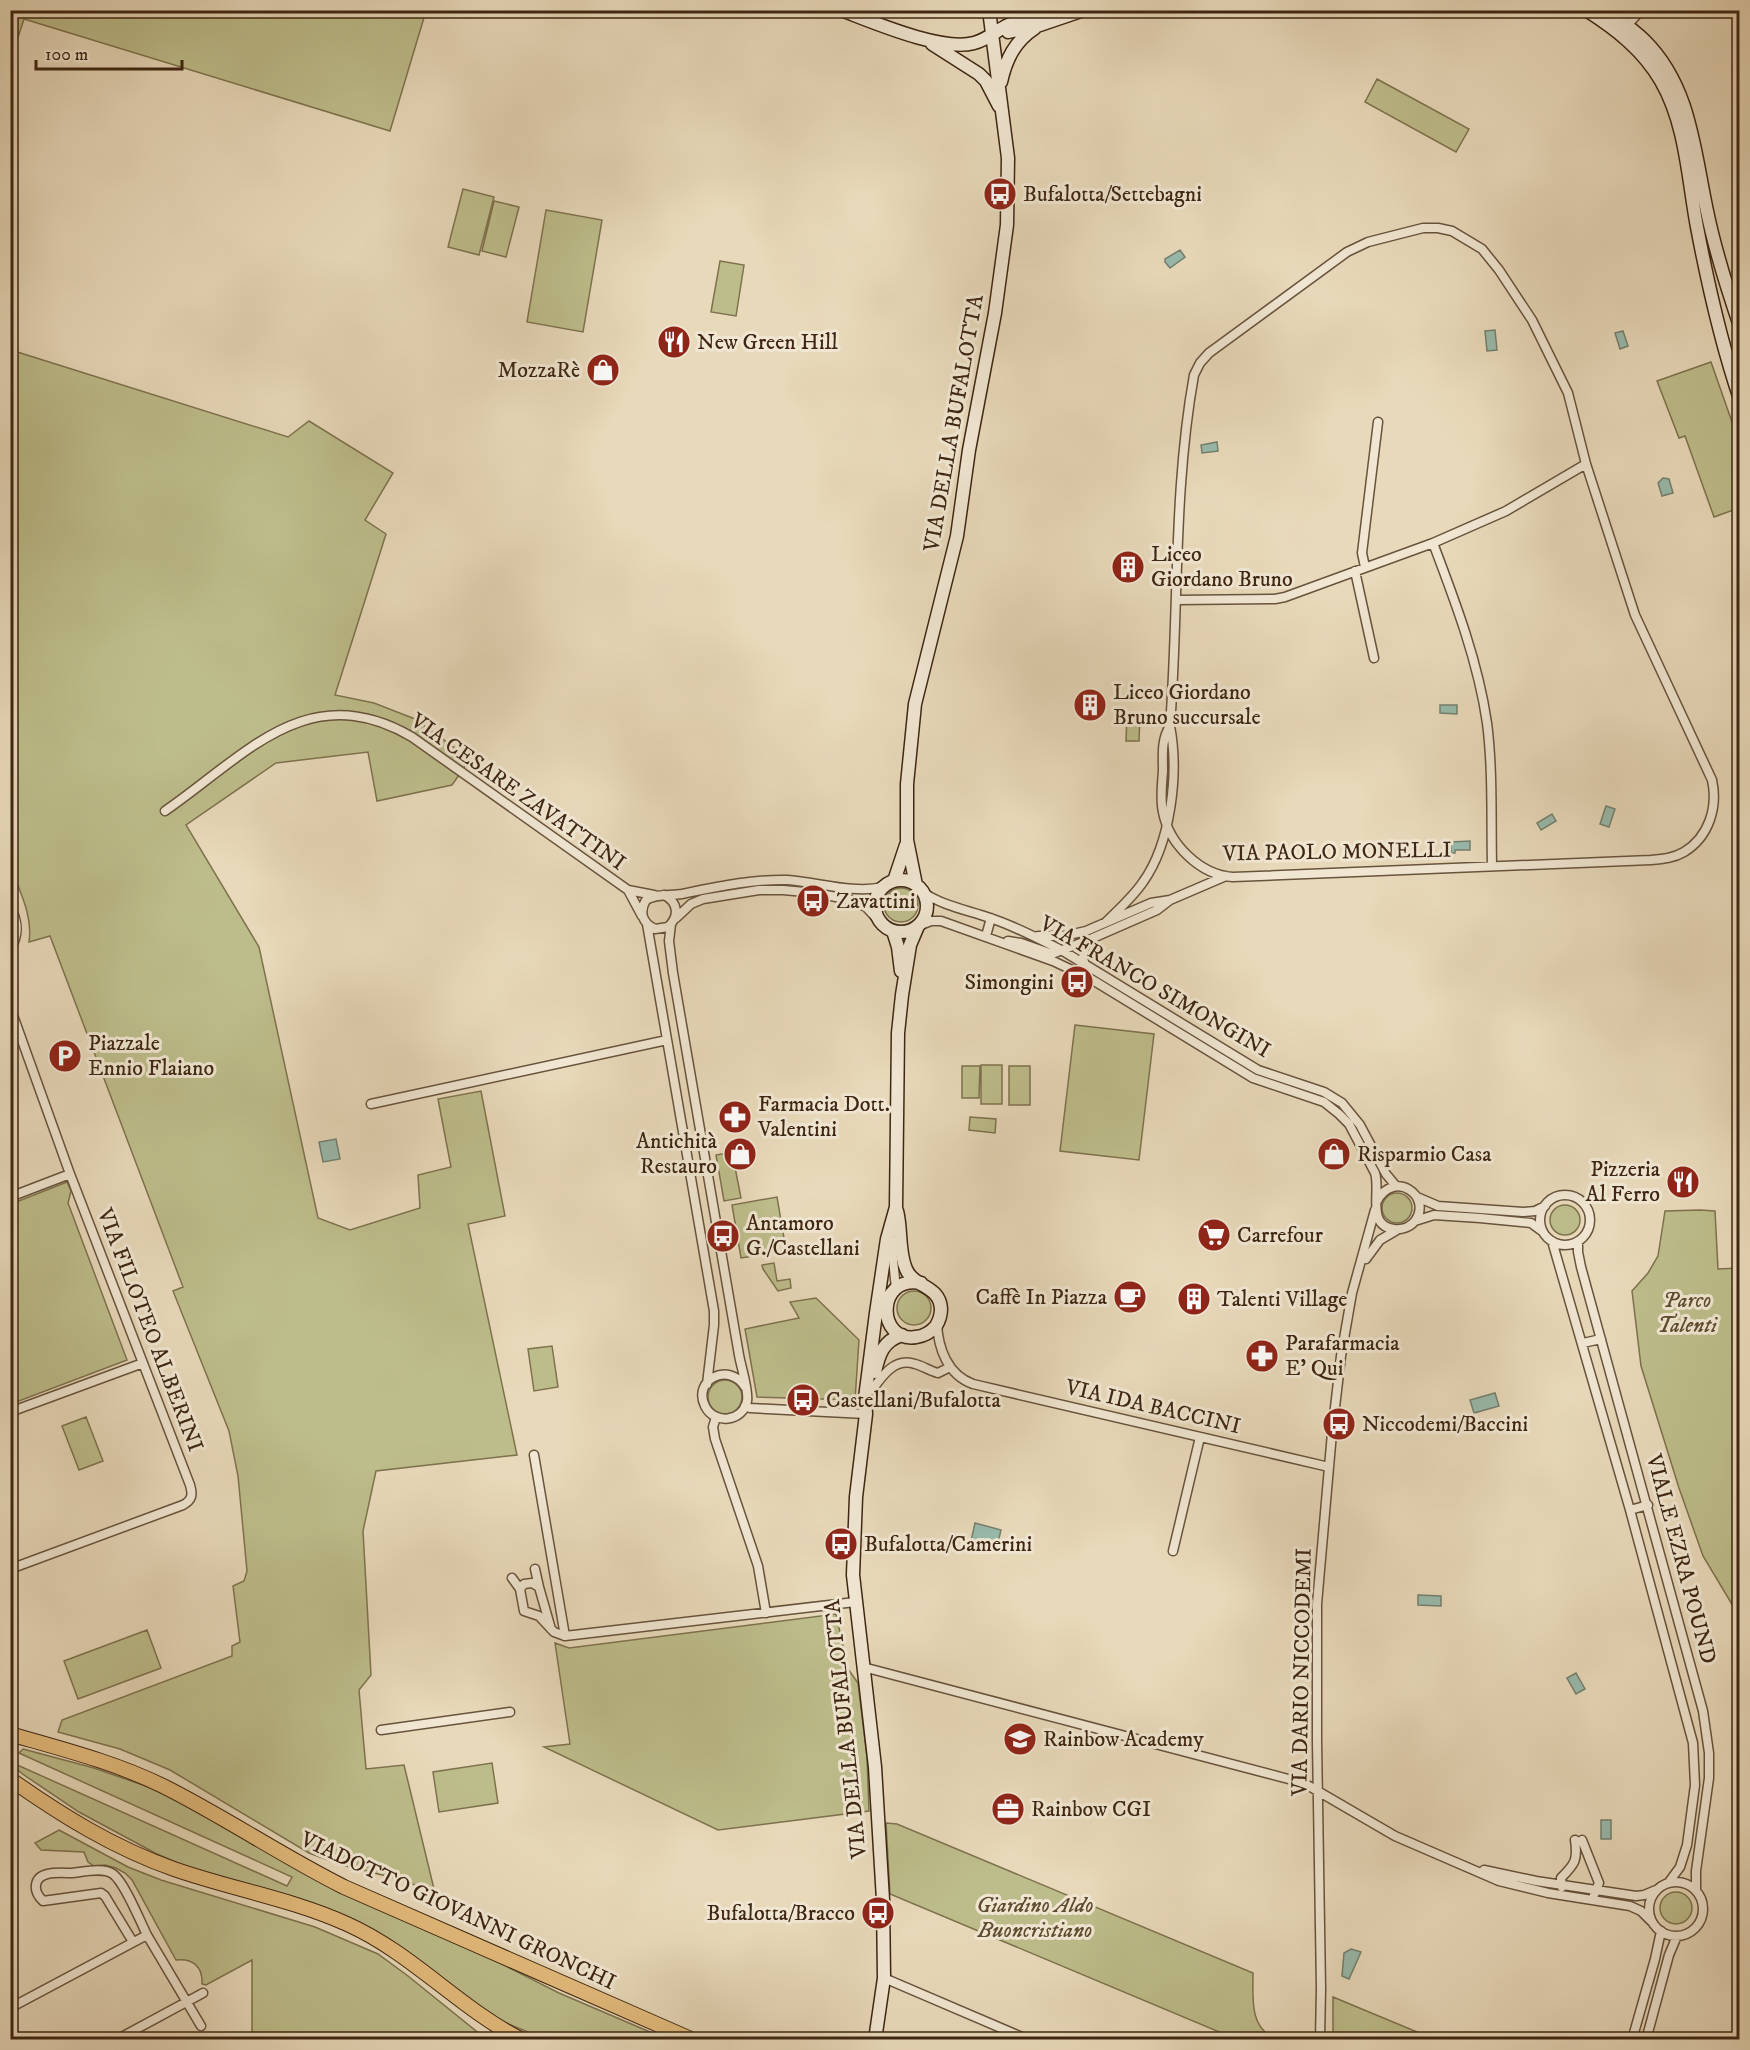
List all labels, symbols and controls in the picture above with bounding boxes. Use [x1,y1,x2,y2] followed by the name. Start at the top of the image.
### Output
[36,33,182,71] scale bar
[45,44,88,66] text: 100 m
[982,176,1018,212] bus stop icon: Bufalotta/Settebagni
[1023,181,1202,208] place label: Bufalotta/Settebagni
[918,291,990,555] street label: VIA DELLA BUFALOTTA
[656,324,692,360] restaurant icon: New Green Hill
[697,329,838,356] place label: New Green Hill
[585,352,621,388] shop icon: MozzaRè
[497,357,580,384] place label: MozzaRè
[1151,541,1293,593] place label: Liceo Giordano Bruno
[1110,549,1146,585] building icon: Liceo Giordano Bruno
[1113,679,1261,731] place label: Liceo Giordano Bruno succursale
[1072,687,1108,723] building icon: Liceo Giordano Bruno succursale
[404,707,631,877] street label: VIA CESARE ZAVATTINI
[1221,837,1452,868] street label: VIA PAOLO MONELLI
[795,883,831,919] bus stop icon: Zavattini
[836,888,915,915] place label: Zavattini
[1034,909,1275,1064] street label: VIA FRANCO SIMONGINI
[1059,964,1095,1000] bus stop icon: Simongini
[965,969,1054,996] place label: Simongini
[88,1030,214,1082] place label: Piazzale Ennio Flaiano
[47,1038,83,1074] parking icon: Piazzale Ennio Flaiano
[757,1091,890,1143] place label: Farmacia Dott. Valentini
[717,1099,753,1135] pharmacy icon: Farmacia Dott. Valentini
[636,1128,718,1180] place label: Antichità Restauro
[722,1136,758,1172] shop icon: Antichità Restauro
[1316,1136,1352,1172] shop icon: Risparmio Casa
[1357,1141,1492,1168] place label: Risparmio Casa
[1586,1156,1661,1208] place label: Pizzeria Al Ferro
[1665,1164,1701,1200] restaurant icon: Pizzeria Al Ferro
[91,1204,209,1455] street label: VIA FILOTEO ALBERINI
[746,1210,860,1262] place label: Antamoro G./Castellani
[1196,1217,1232,1253] supermarket icon: Carrefour
[705,1218,741,1254] bus stop icon: Antamoro G./Castellani
[1237,1222,1324,1249] place label: Carrefour
[1112,1279,1148,1315] cafe icon: Caffè In Piazza
[1176,1281,1212,1317] building icon: Talenti Village
[975,1284,1108,1311] place label: Caffè In Piazza
[1217,1286,1347,1313] place label: Talenti Village
[1657,1287,1718,1339] park label: Parco Talenti
[1285,1330,1400,1382] place label: Parafarmacia E' Qui
[1244,1338,1280,1374] pharmacy icon: Parafarmacia E' Qui
[1062,1374,1243,1440] street label: VIA IDA BACCINI
[785,1382,821,1418] bus stop icon: Castellani/Bufalotta
[826,1387,1001,1414] place label: Castellani/Bufalotta
[1321,1406,1357,1442] bus stop icon: Niccodemi/Baccini
[1362,1411,1528,1438] place label: Niccodemi/Baccini
[1640,1450,1722,1667] street label: VIALE EZRA POUND
[823,1526,859,1562] bus stop icon: Bufalotta/Camerini
[864,1531,1032,1558] place label: Bufalotta/Camerini
[1286,1548,1318,1797] street label: VIA DARIO NICCODEMI
[819,1597,873,1861] street label: VIA DELLA BUFALOTTA
[1002,1721,1038,1757] school or university icon: Rainbow Academy
[1043,1726,1204,1753] place label: Rainbow Academy
[990,1791,1026,1827] office icon: Rainbow CGI
[1031,1796,1151,1823] place label: Rainbow CGI
[295,1826,620,1996] street label: VIADOTTO GIOVANNI GRONCHI
[977,1892,1093,1944] park label: Giardino Aldo Buoncristiano
[860,1895,896,1931] bus stop icon: Bufalotta/Bracco
[706,1900,855,1927] place label: Bufalotta/Bracco

